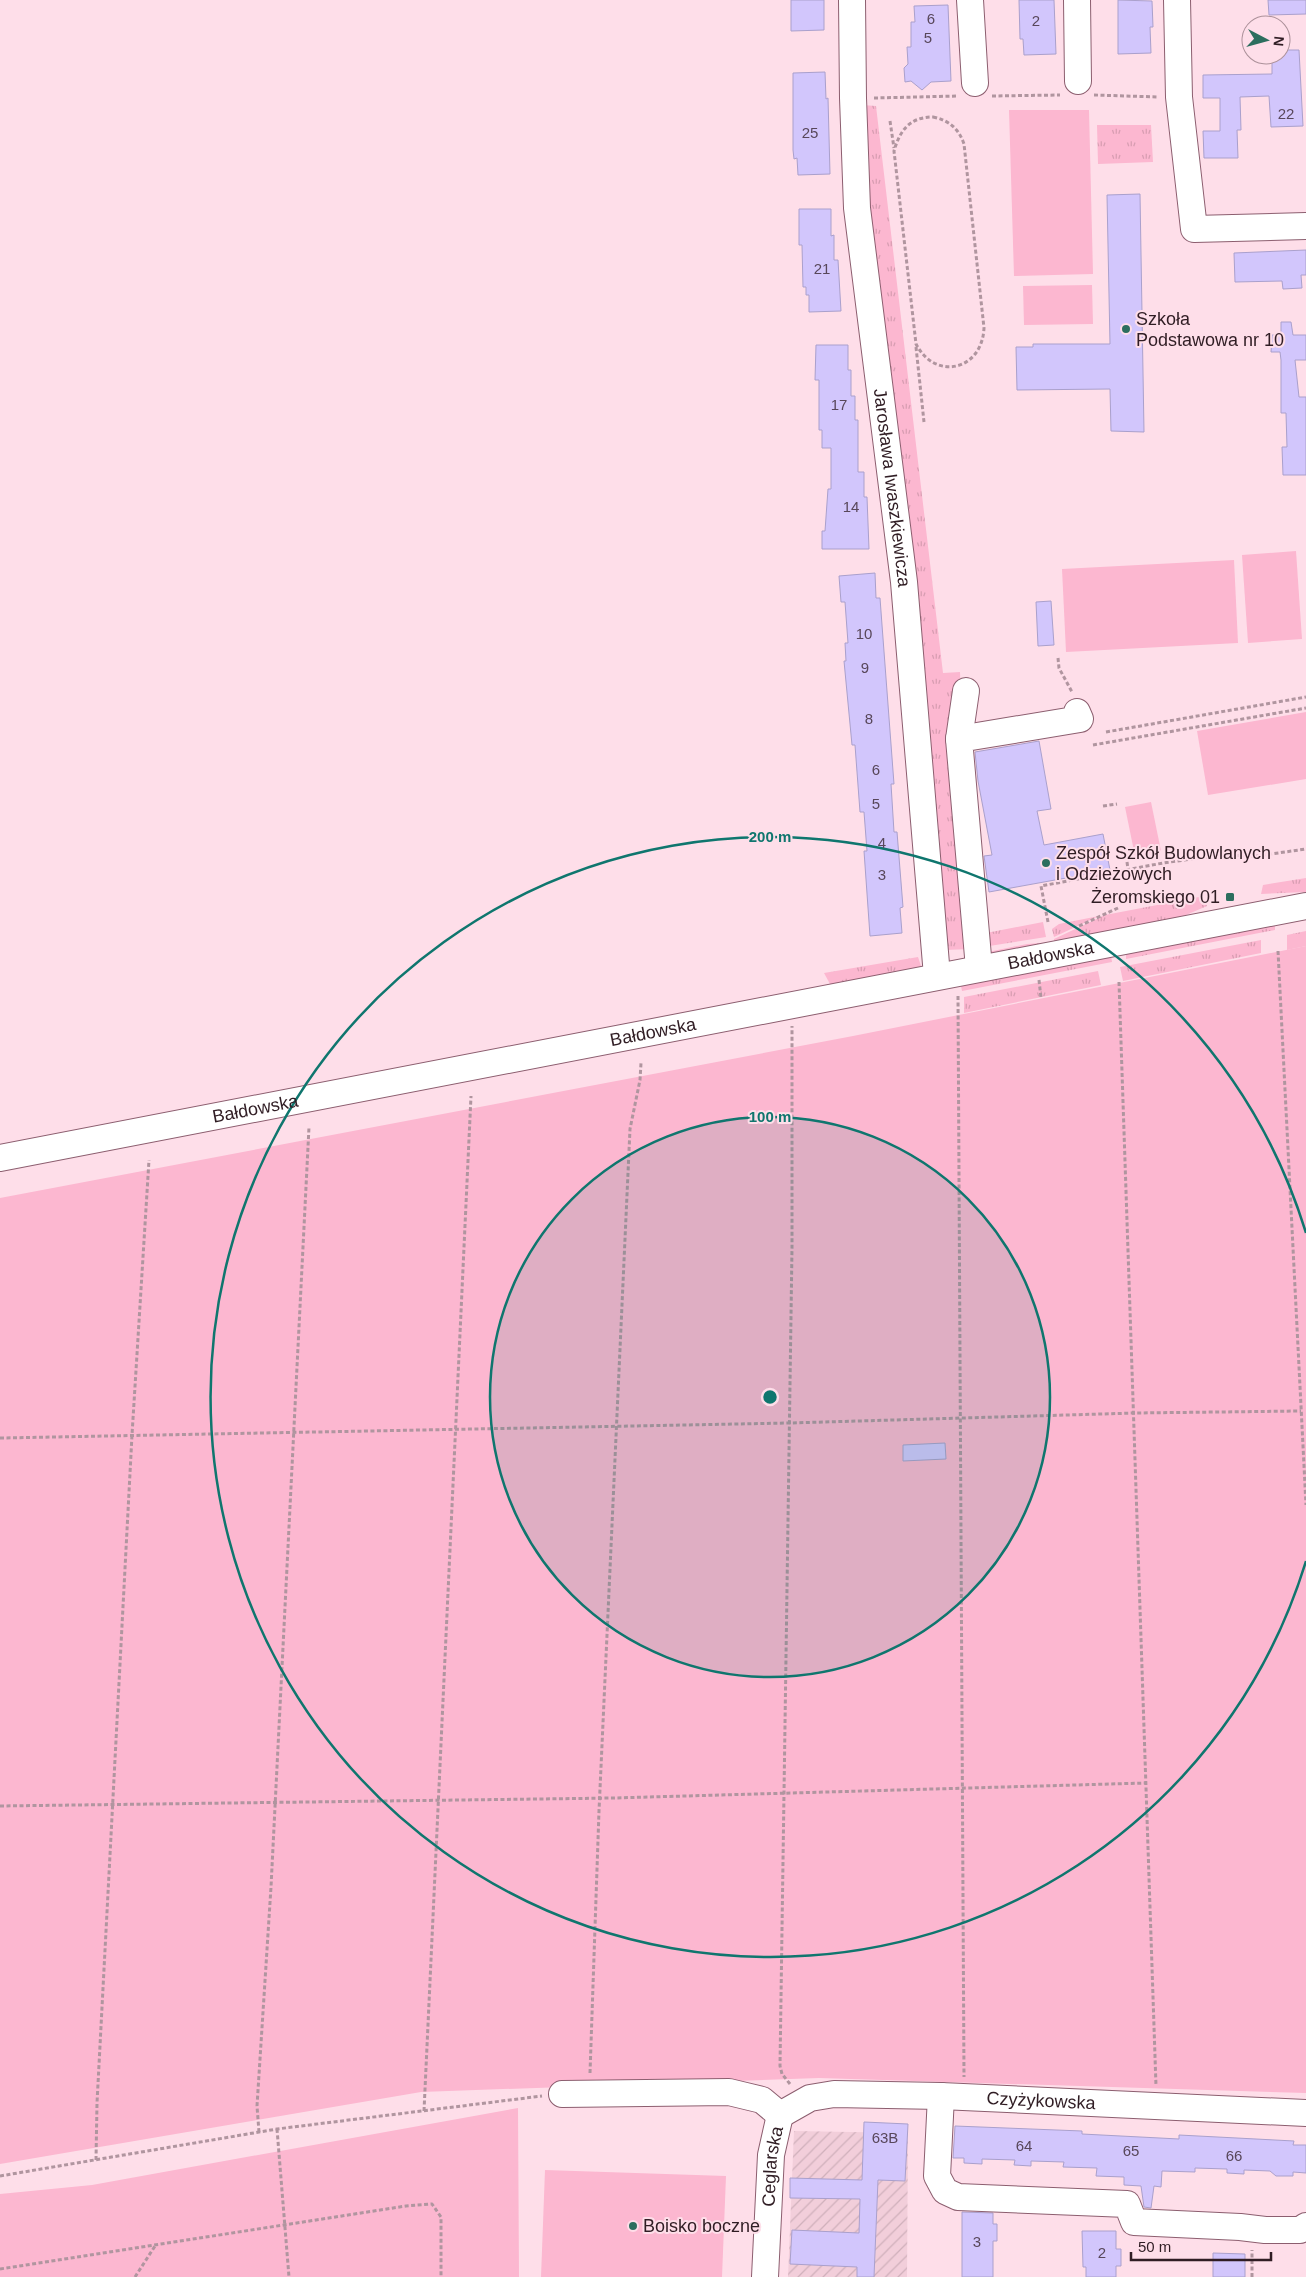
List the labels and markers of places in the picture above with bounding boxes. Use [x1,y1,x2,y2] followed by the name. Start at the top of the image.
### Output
[1136,309,1284,350] place label: Szkoła Podstawowa nr 10
[1120,323,1132,335] marker: Szkoła Podstawowa nr 10
[1056,843,1271,884] place label: Zespół Szkół Budowlanych i Odzieżowych
[1040,857,1052,869] marker: Zespół Szkół Budowlanych i Odzieżowych
[1091,887,1220,907] place label: Żeromskiego 01
[1224,891,1236,903] marker: Żeromskiego 01
[761,1388,779,1406] centre of rings
[643,2216,760,2236] place label: Boisko boczne
[627,2220,639,2232] marker: Boisko boczne

